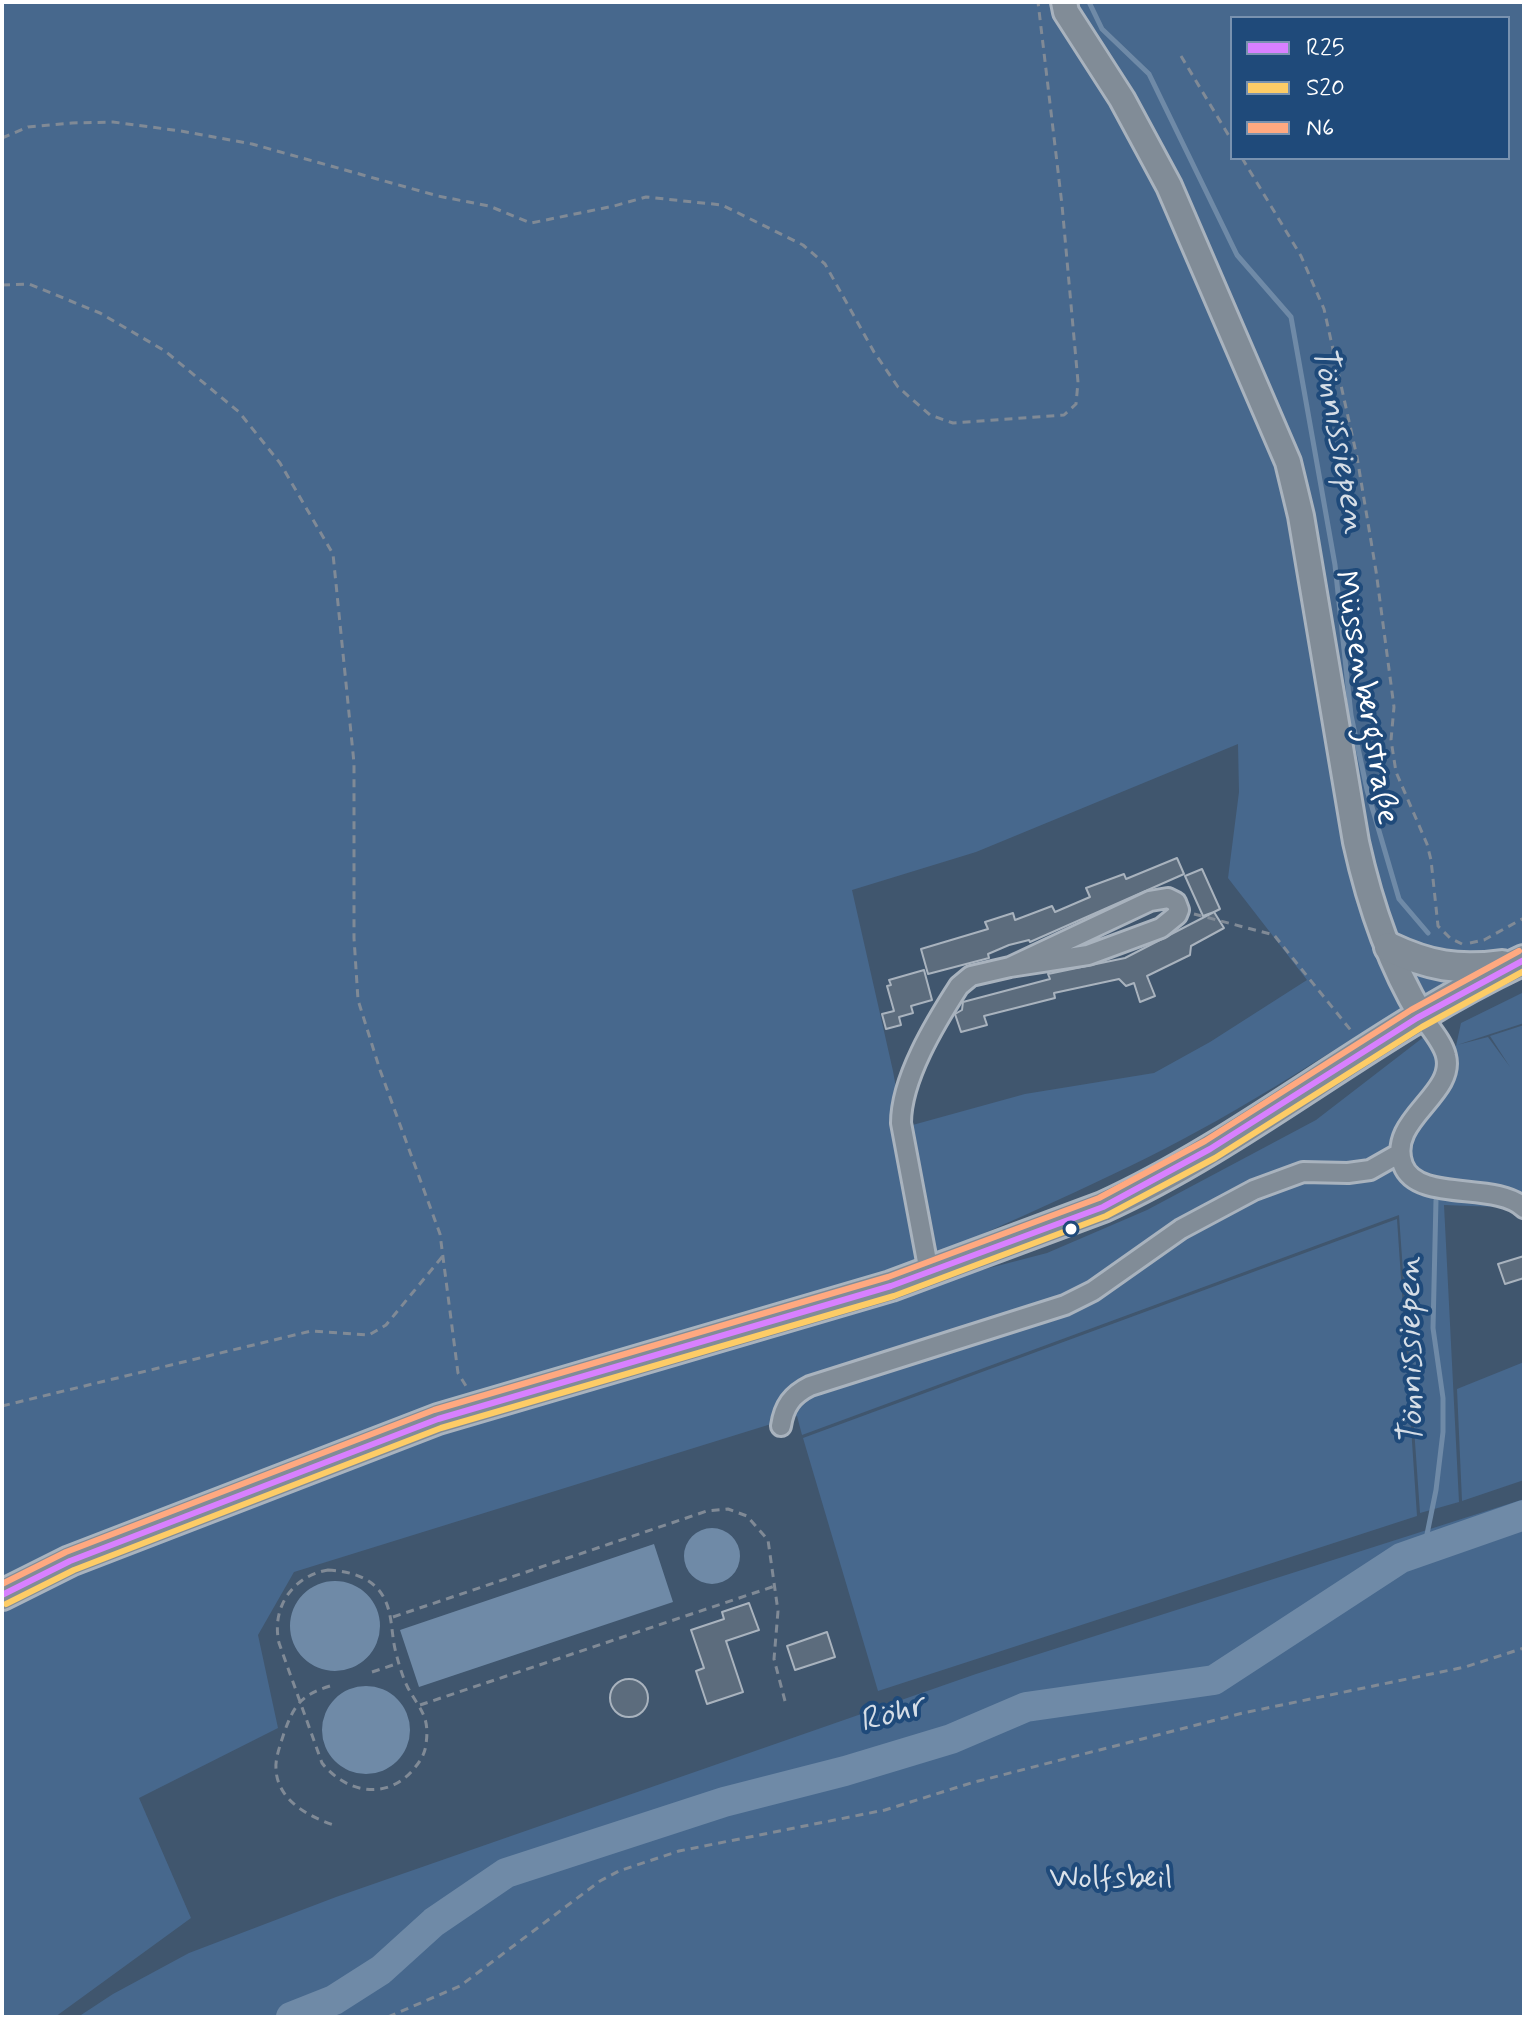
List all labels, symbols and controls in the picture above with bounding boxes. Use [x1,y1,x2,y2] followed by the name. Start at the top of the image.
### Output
[1230,16,1510,160] legend
[1306,33,1345,64] text: R25
[1306,73,1345,104] text: S20
[1306,113,1334,144] text: N6
[1300,343,1374,537] water label: Tönnissiepen
[1323,568,1405,828] street label: Müssenbergstraße
[1063,1221,1079,1237] unlabelled marker
[1391,1256,1435,1446] water label: Tönnissiepen
[855,1687,929,1745] water label: Röhr
[1049,1861,1173,1899] park label: Wolfsbeil

